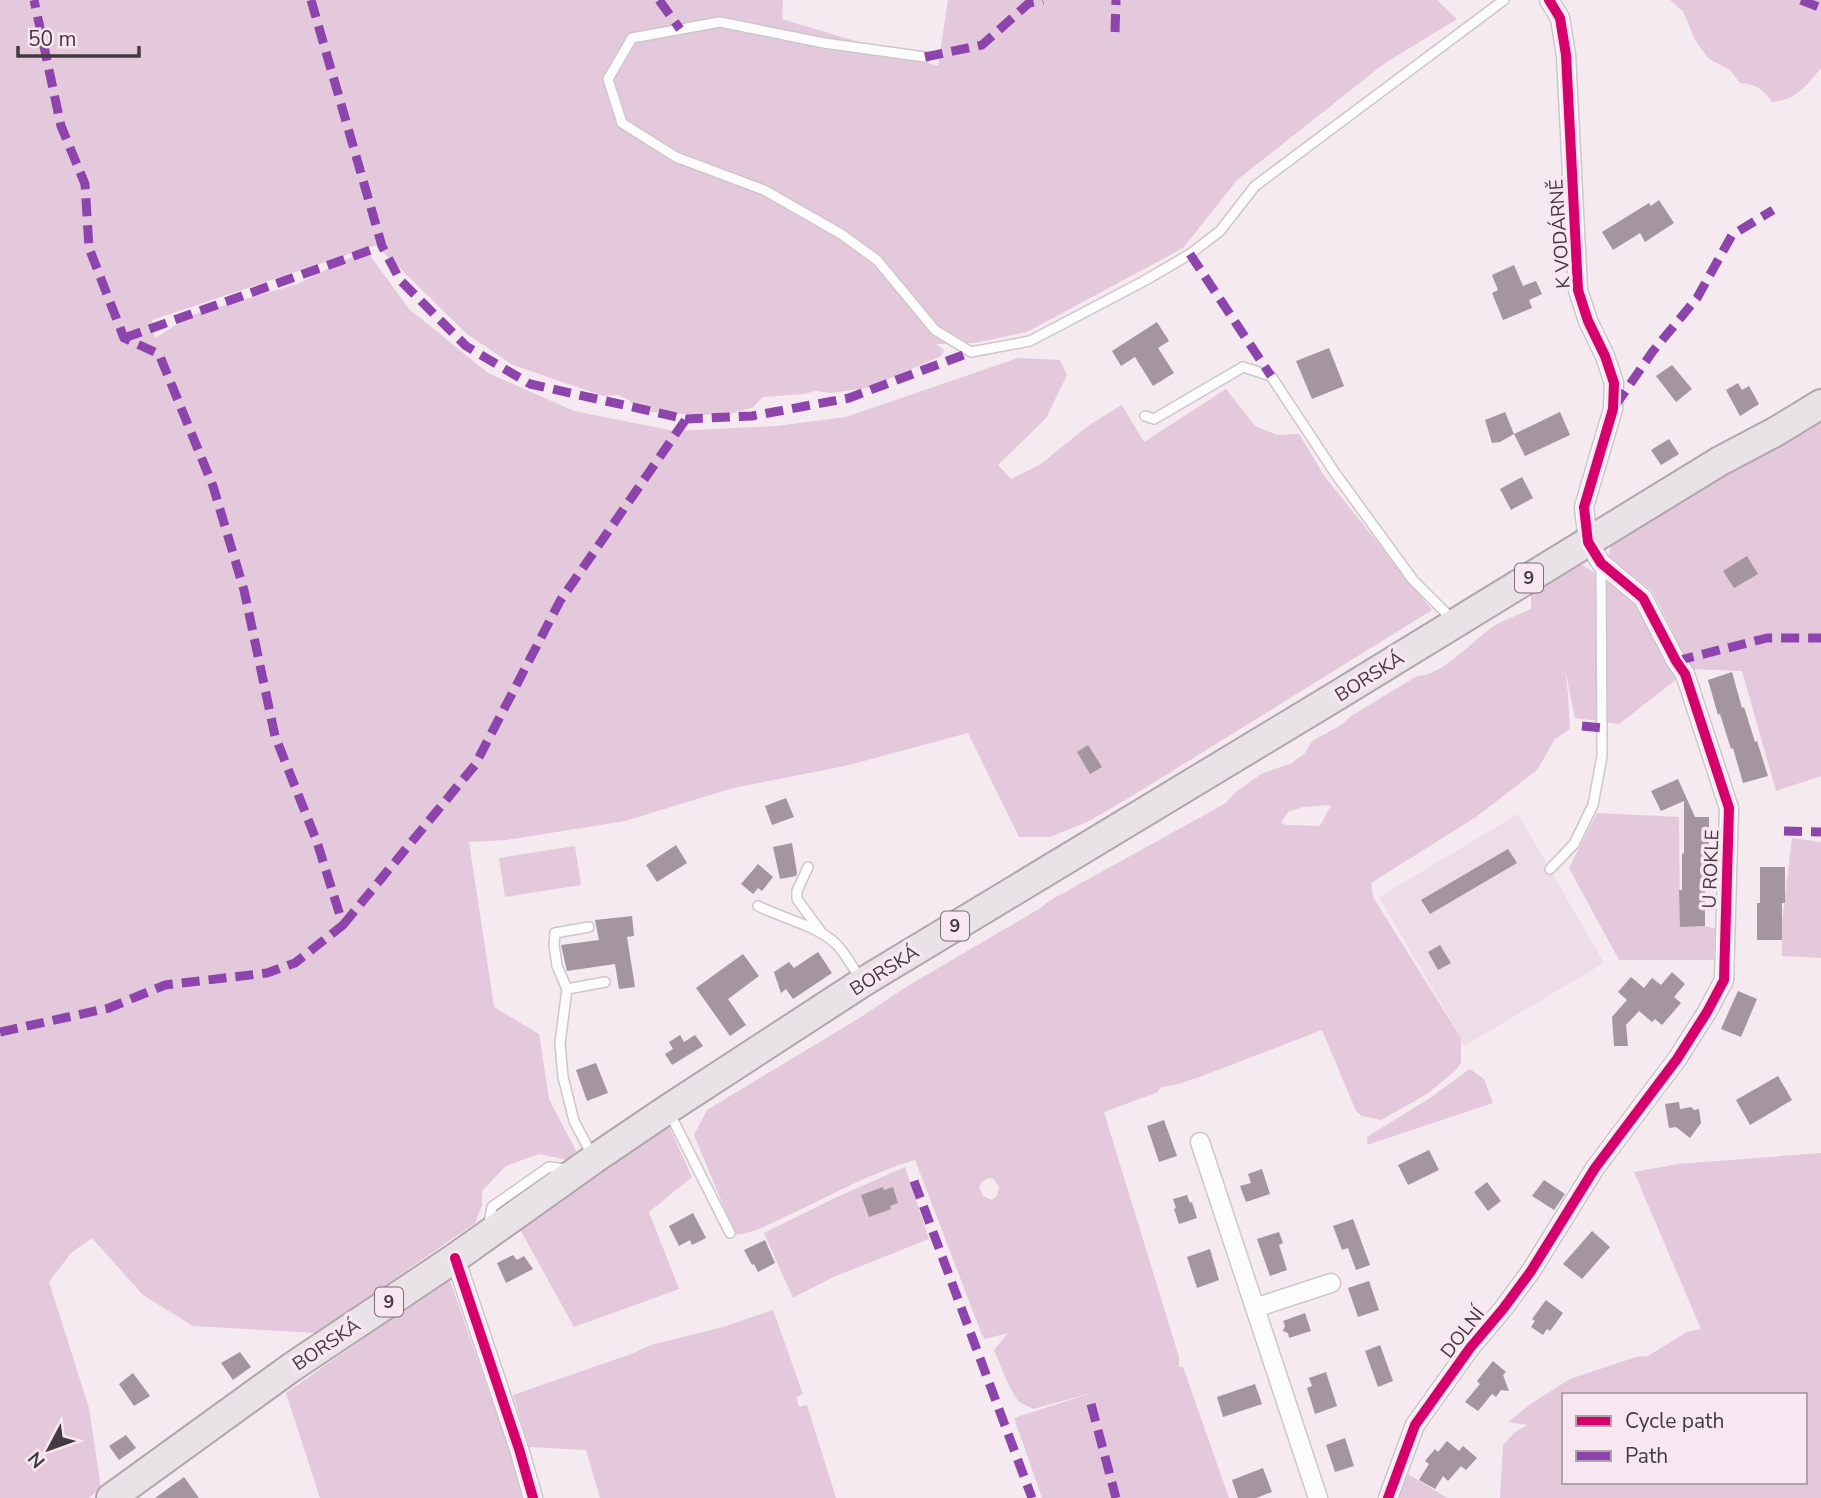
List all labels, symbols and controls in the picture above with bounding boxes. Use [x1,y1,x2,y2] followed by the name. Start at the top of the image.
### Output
[18,14,138,58] scale bar
[28,25,77,53] text: 50 m
[1543,178,1577,290] street label: K VODÁRNĚ
[1515,564,1543,592] road number: 9
[1330,645,1409,708] street label: BORSKÁ
[1697,829,1725,909] street label: U ROKLE
[941,911,969,940] road number: 9
[845,939,924,1002] street label: BORSKÁ
[375,1288,403,1316] road number: 9
[1435,1301,1492,1363] street label: DOLNÍ
[287,1312,366,1377] street label: BORSKÁ
[1562,1393,1807,1484] legend
[1625,1407,1724,1435] text: Cycle path
[14,1414,84,1484] north arrow
[1625,1442,1668,1470] text: Path
[22,1446,51,1473] text: N

